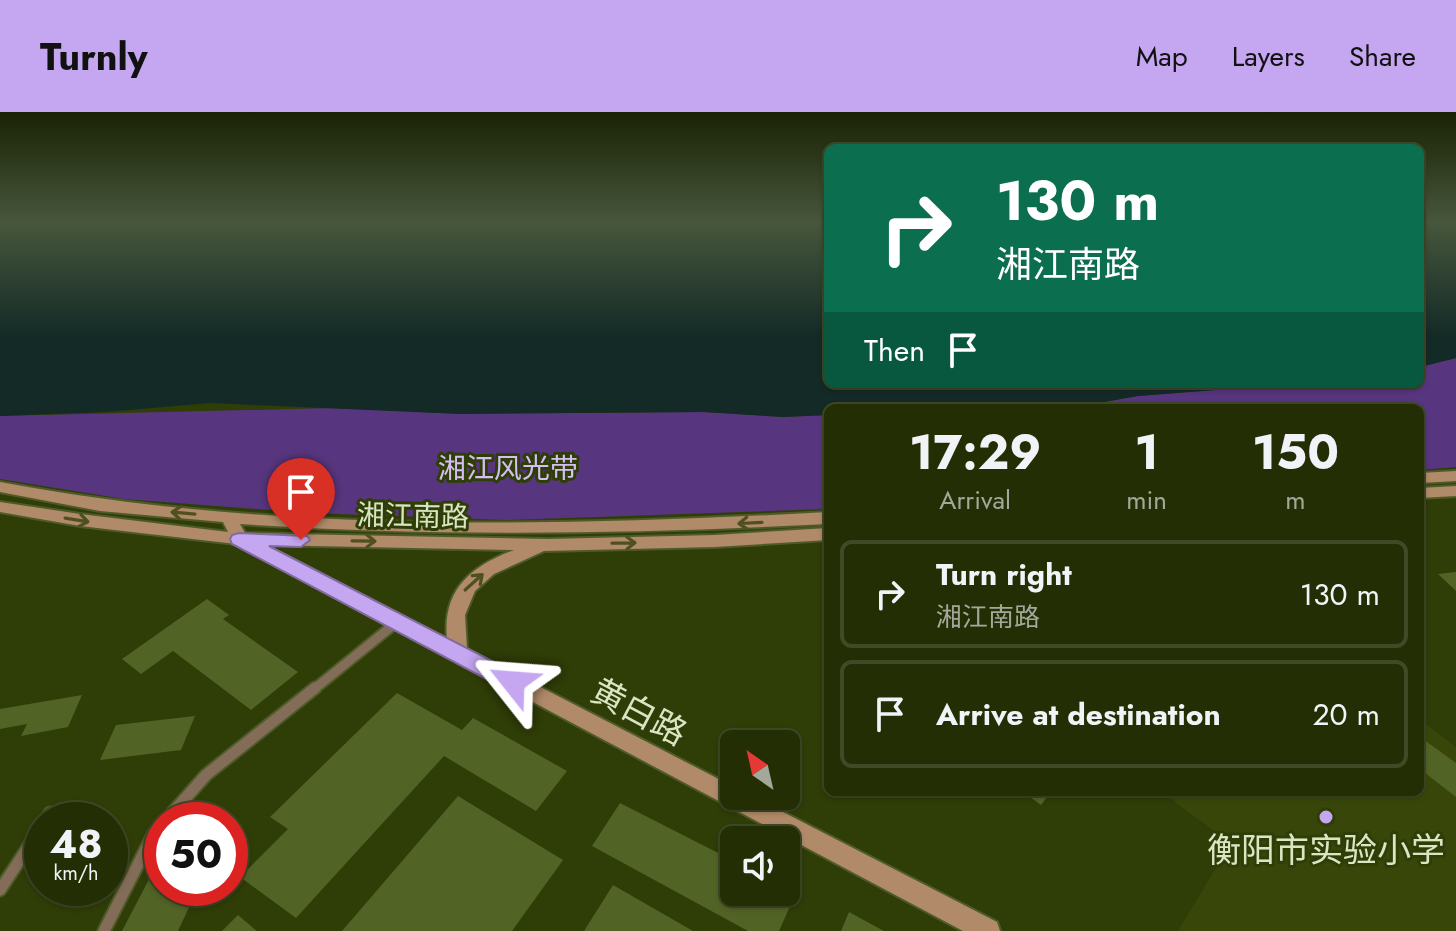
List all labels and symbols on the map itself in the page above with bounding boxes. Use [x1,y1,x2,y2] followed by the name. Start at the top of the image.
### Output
[438,448,578,489] park label: 湘江风光带
[267,458,335,540] pin
[357,495,469,537] street label: 湘江南路
[170,505,197,520] one-way arrow
[64,513,89,528] one-way arrow
[737,515,764,530] one-way arrow
[350,534,377,549] one-way arrow
[610,535,637,551] one-way arrow
[464,573,484,591] one-way arrow
[471,640,555,724] position arrow
[582,666,696,758] street label: 黄白路
[720,730,800,810] north arrow
[144,802,248,906] speed limit sign: 50
[1317,808,1335,826] marker: 衡阳市实验小学
[1207,826,1445,875] place label: 衡阳市实验小学

